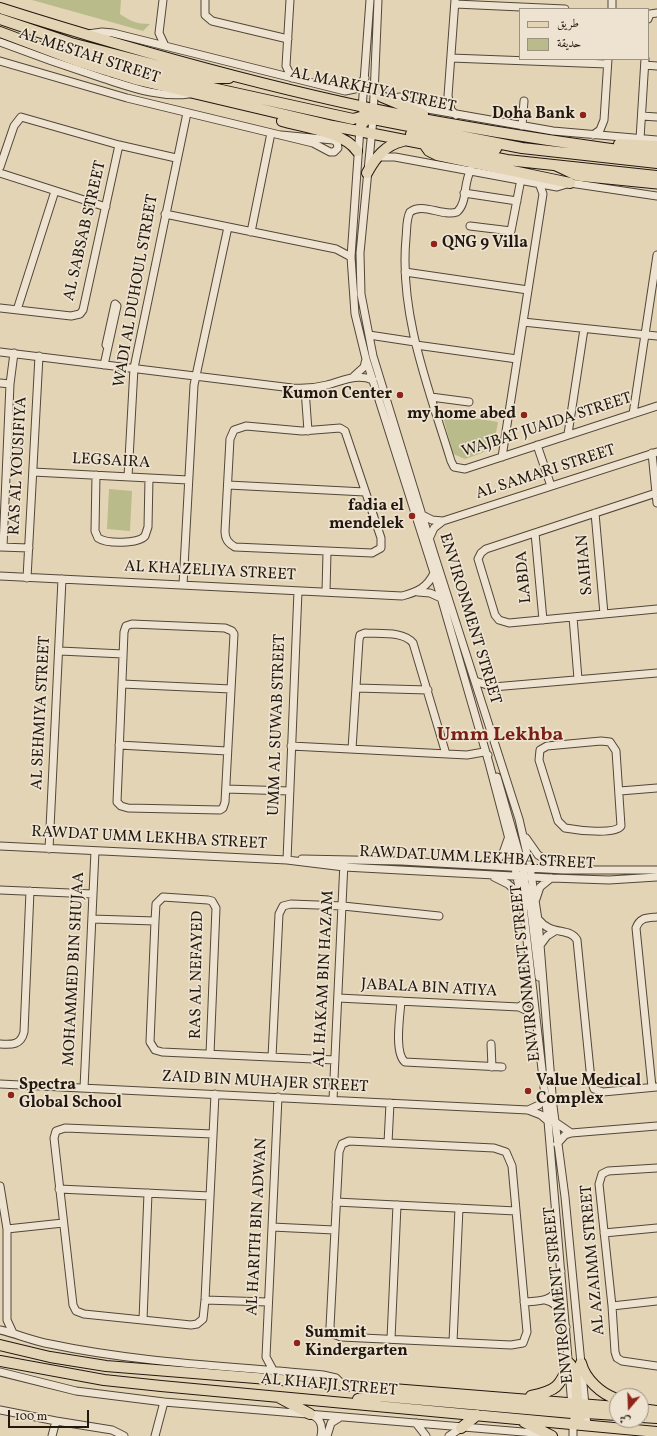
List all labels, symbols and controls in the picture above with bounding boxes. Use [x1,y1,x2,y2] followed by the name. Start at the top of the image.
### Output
[519,8,649,60] legend
[557,16,579,32] text: طريق
[16,25,162,89] street label: AL MESTAH STREET
[557,36,581,52] text: حديقة
[288,64,458,118] street label: AL MARKHIYA STREET
[492,105,575,125] place label: Doha Bank
[578,110,588,120] marker: Doha Bank
[61,159,111,303] street label: AL SABSAB STREET
[111,193,163,389] street label: WADI AL DUHOUL STREET
[442,234,528,254] place label: QNG 9 Villa
[429,239,439,249] marker: QNG 9 Villa
[282,385,392,405] place label: Kumon Center
[460,389,634,463] street label: WAJBAT JUAIDA STREET
[395,390,405,400] marker: Kumon Center
[6,396,32,536] street label: RAS AL YOUSIFIYA
[407,405,516,425] place label: my home abed
[519,410,529,420] marker: my home abed
[474,441,618,505] street label: AL SAMARI STREET
[71,450,151,474] street label: LEGSAIRA
[329,497,404,535] place label: fadia el mendelek
[407,511,417,521] marker: fadia el mendelek
[434,531,504,707] street label: ENVIRONMENT STREET
[574,534,598,596] street label: SAIHAN
[513,550,537,604] street label: LABDA
[124,558,296,586] street label: AL KHAZELIYA STREET
[265,634,291,816] street label: UMM AL SUWAB STREET
[28,635,56,791] street label: AL SEHMIYA STREET
[437,724,563,748] district label: Umm Lekhba
[31,823,267,855] street label: RAWDAT UMM LEKHBA STREET
[359,843,595,875] street label: RAWDAT UMM LEKHBA STREET
[60,871,90,1067] street label: MOHAMMED BIN SHUJAA
[508,884,546,1062] street label: ENVIRONMENT STREET
[311,890,339,1068] street label: AL HAKAM BIN HAZAM
[187,911,209,1039] street label: RAS AL NEFAYED
[360,976,498,1002] street label: JABALA BIN ATIYA
[161,1068,369,1098] street label: ZAID BIN MUHAJER STREET
[536,1072,641,1110] place label: Value Medical Complex
[19,1076,122,1114] place label: Spectra Global School
[523,1086,533,1096] marker: Value Medical Complex
[6,1090,16,1100] marker: Spectra Global School
[244,1138,272,1316] street label: AL HARITH BIN ADWAN
[578,1184,610,1336] street label: AL AZAIMM STREET
[541,1206,579,1384] street label: ENVIRONMENT STREET
[305,1324,408,1362] place label: Summit Kindergarten
[292,1338,302,1348] marker: Summit Kindergarten
[260,1370,398,1402] street label: AL KHAFJI STREET
[609,1388,649,1428] north arrow
[10,1402,91,1428] scale bar
[15,1409,47,1425] text: 100 m
[618,1410,633,1428] text: ش

